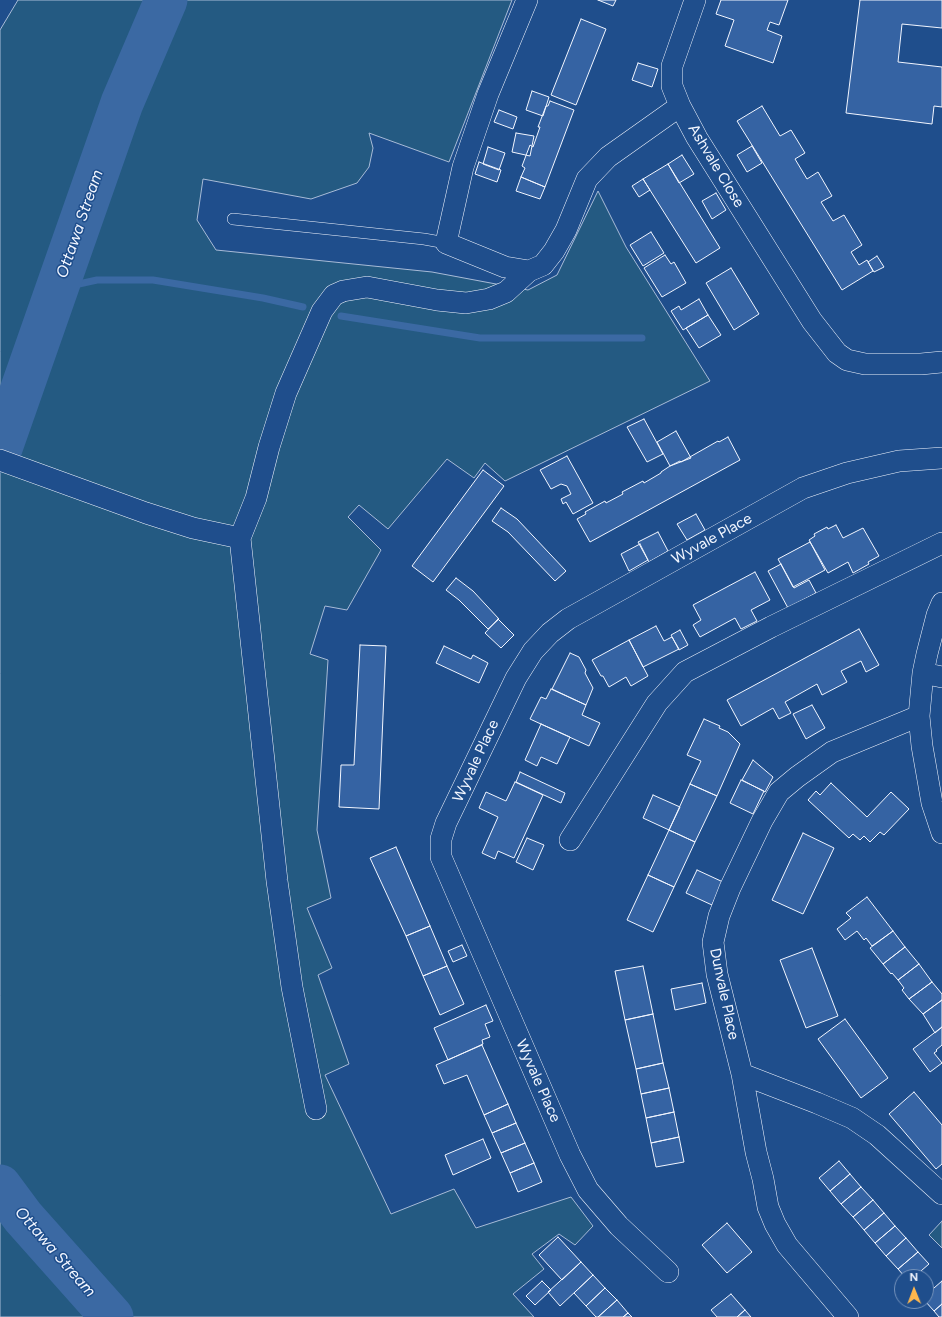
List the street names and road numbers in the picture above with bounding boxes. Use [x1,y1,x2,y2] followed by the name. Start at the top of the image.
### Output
[684,121,748,211] street label: Ashvale Close
[669,510,755,568] street label: Wyvale Place
[449,717,503,805] street label: Wyvale Place
[705,946,743,1042] street label: Dunvale Place
[512,1037,564,1125] street label: Wyvale Place

